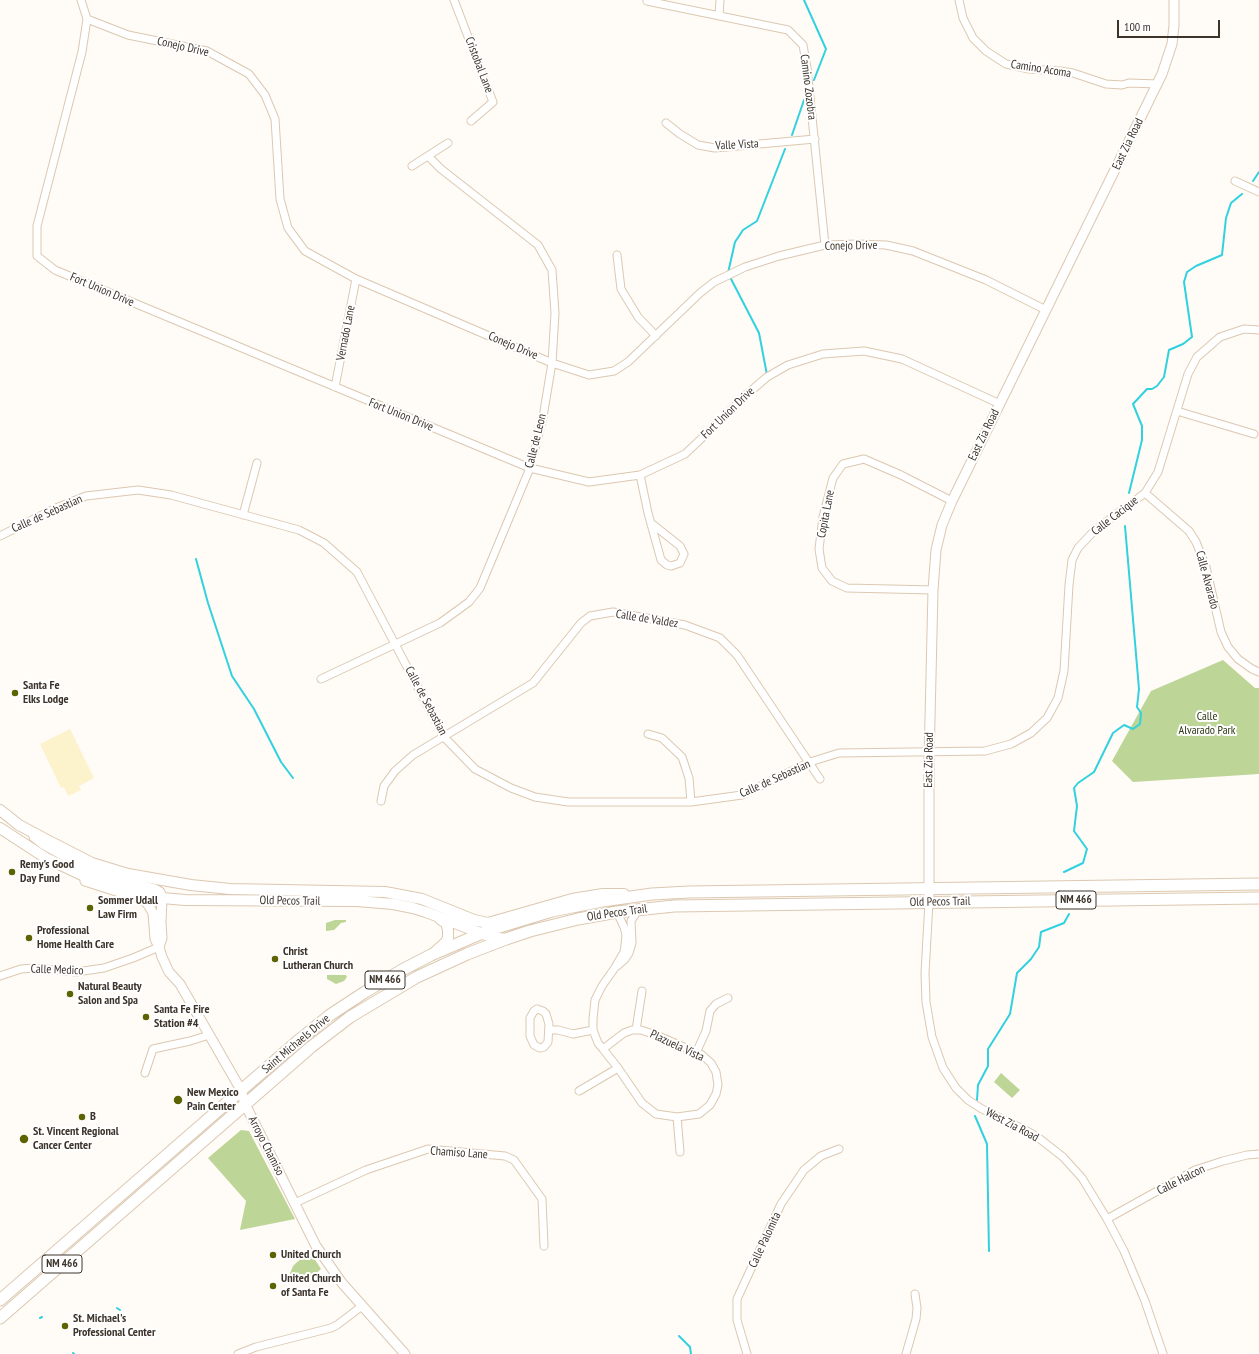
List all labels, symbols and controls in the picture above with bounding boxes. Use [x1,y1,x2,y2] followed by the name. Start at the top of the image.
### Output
[1119,12,1222,38] scale bar
[1124,19,1151,34] text: 100 m
[156,34,210,60] street label: Conejo Drive
[462,35,496,95] street label: Cristobal Lane
[797,53,819,121] street label: Camino Zozobra
[1010,57,1072,81] street label: Camino Acoma
[1109,116,1147,172] street label: East Zia Road
[715,137,759,153] street label: Valle Vista
[825,238,877,254] street label: Conejo Drive
[68,270,136,310] street label: Fort Union Drive
[334,304,358,362] street label: Vernado Lane
[486,329,540,363] street label: Conejo Drive
[698,384,758,442] street label: Fort Union Drive
[367,395,435,435] street label: Fort Union Drive
[965,407,1003,463] street label: East Zia Road
[522,412,550,470] street label: Calle de Leon
[814,489,838,539] street label: Copita Lane
[9,492,85,536] street label: Calle de Sebastian
[1089,493,1141,539] street label: Calle Cacique
[1192,549,1222,611] street label: Calle Alvarado
[615,607,679,631] street label: Calle de Valdez
[402,664,450,738] street label: Calle de Sebastian
[23,679,69,707] place label: Santa Fe Elks Lodge
[10,688,20,698] marker: Santa Fe Elks Lodge
[1179,710,1235,738] park label: Calle Alvarado Park
[921,732,937,788] street label: East Zia Road
[737,757,813,801] street label: Calle de Sebastian
[20,858,74,886] place label: Remy's Good Day Fund
[7,867,17,877] marker: Remy's Good Day Fund
[1056,891,1096,909] road number: NM 466
[260,893,320,909] street label: Old Pecos Trail
[98,894,158,922] place label: Sommer Udall Law Firm
[910,894,970,910] street label: Old Pecos Trail
[586,902,648,924] street label: Old Pecos Trail
[85,903,95,913] marker: Sommer Udall Law Firm
[37,924,114,952] place label: Professional Home Health Care
[24,933,34,943] marker: Professional Home Health Care
[283,945,353,973] place label: Christ Lutheran Church
[270,954,280,964] marker: Christ Lutheran Church
[30,962,84,978] street label: Calle Medico
[365,971,405,989] road number: NM 466
[78,980,141,1008] place label: Natural Beauty Salon and Spa
[65,989,75,999] marker: Natural Beauty Salon and Spa
[154,1003,210,1031] place label: Santa Fe Fire Station #4
[259,1011,333,1077] street label: Saint Michaels Drive
[141,1012,151,1022] marker: Santa Fe Fire Station #4
[648,1027,706,1065] street label: Plazuela Vista
[187,1086,238,1114] place label: New Mexico Pain Center
[172,1094,184,1106] marker: New Mexico Pain Center
[983,1105,1041,1145] street label: West Zia Road
[90,1110,96,1124] place label: B
[77,1112,87,1122] marker: B
[245,1114,287,1178] street label: Arroyo Chamiso
[33,1125,119,1153] place label: St. Vincent Regional Cancer Center
[18,1133,30,1145] marker: St. Vincent Regional Cancer Center
[430,1144,488,1162] street label: Chamiso Lane
[1155,1162,1207,1198] street label: Calle Halcon
[746,1210,784,1270] street label: Calle Palomita
[281,1248,341,1262] place label: United Church
[268,1250,278,1260] marker: United Church
[42,1255,82,1273] road number: NM 466
[281,1272,341,1300] place label: United Church of Santa Fe
[268,1281,278,1291] marker: United Church of Santa Fe
[73,1312,155,1340] place label: St. Michael's Professional Center
[60,1321,70,1331] marker: St. Michael's Professional Center

